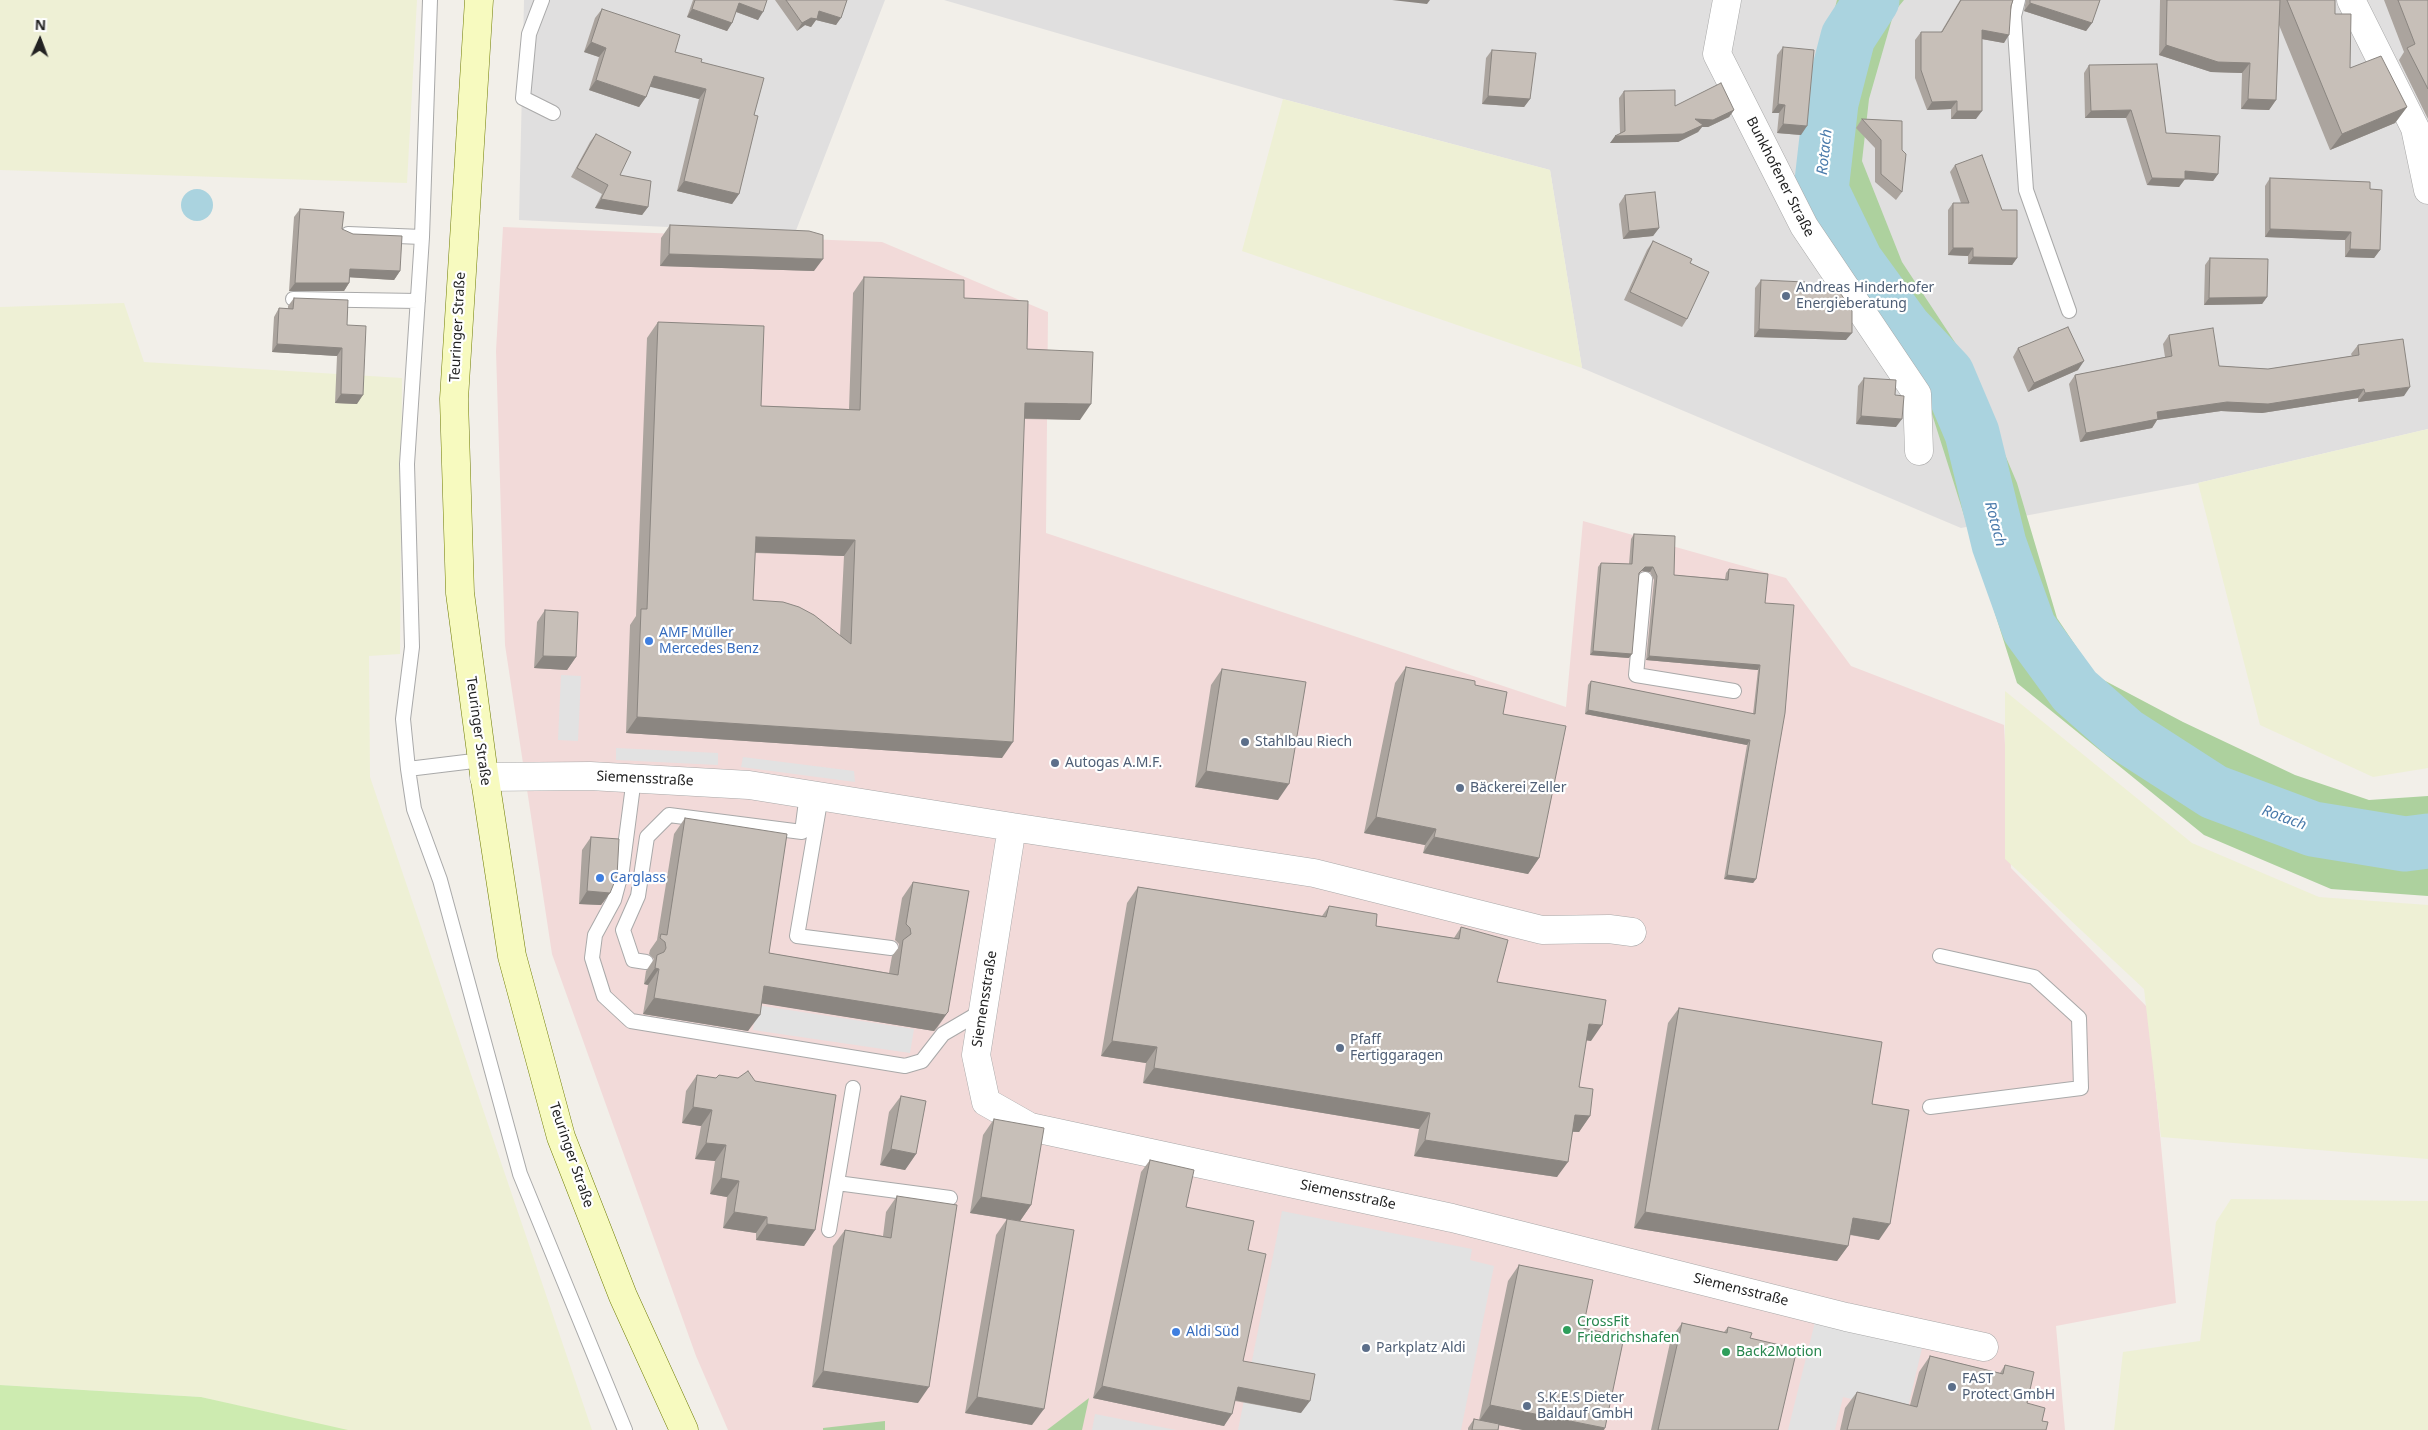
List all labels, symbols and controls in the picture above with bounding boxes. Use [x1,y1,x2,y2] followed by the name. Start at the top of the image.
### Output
[15,15,65,65] north arrow
[35,15,47,34] text: N
[1742,114,1818,240] street label: Bunkhofener Straße
[1814,128,1836,176] water label: Rotach
[447,272,469,382] street label: Teuringer Straße
[1796,280,1934,312] place label: Andreas Hinderhofer Energieberatung
[1780,290,1792,302] marker: Andreas Hinderhofer Energieberatung
[1980,499,2010,549] water label: Rotach
[659,625,759,658] place label: AMF Müller Mercedes Benz
[643,635,655,647] marker: AMF Müller Mercedes Benz
[462,675,494,787] street label: Teuringer Straße
[1255,734,1352,750] place label: Stahlbau Riech
[1239,736,1251,748] marker: Stahlbau Riech
[1065,755,1162,771] place label: Autogas A.M.F.
[1049,757,1061,769] marker: Autogas A.M.F.
[596,768,694,790] street label: Siemensstraße
[1470,780,1567,796] place label: Bäckerei Zeller
[1454,782,1466,794] marker: Bäckerei Zeller
[2259,802,2309,834] water label: Rotach
[610,870,666,886] place label: Carglass
[594,872,606,884] marker: Carglass
[969,950,1001,1048] street label: Siemensstraße
[1350,1032,1443,1064] place label: Pfaff Fertiggaragen
[1334,1042,1346,1054] marker: Pfaff Fertiggaragen
[545,1100,597,1210] street label: Teuringer Straße
[1299,1177,1397,1213] street label: Siemensstraße
[1692,1270,1790,1310] street label: Siemensstraße
[1577,1314,1680,1346] place label: CrossFit Friedrichshafen
[1186,1324,1239,1340] place label: Aldi Süd
[1561,1324,1573,1336] marker: CrossFit Friedrichshafen
[1170,1326,1182,1338] marker: Aldi Süd
[1376,1340,1466,1356] place label: Parkplatz Aldi
[1360,1342,1372,1354] marker: Parkplatz Aldi
[1736,1344,1822,1360] place label: Back2Motion
[1720,1346,1732,1358] marker: Back2Motion
[1962,1371,2055,1404] place label: FAST Protect GmbH
[1946,1381,1958,1393] marker: FAST Protect GmbH
[1537,1390,1633,1422] place label: S.K.E.S Dieter Baldauf GmbH
[1521,1400,1533,1412] marker: S.K.E.S Dieter Baldauf GmbH

